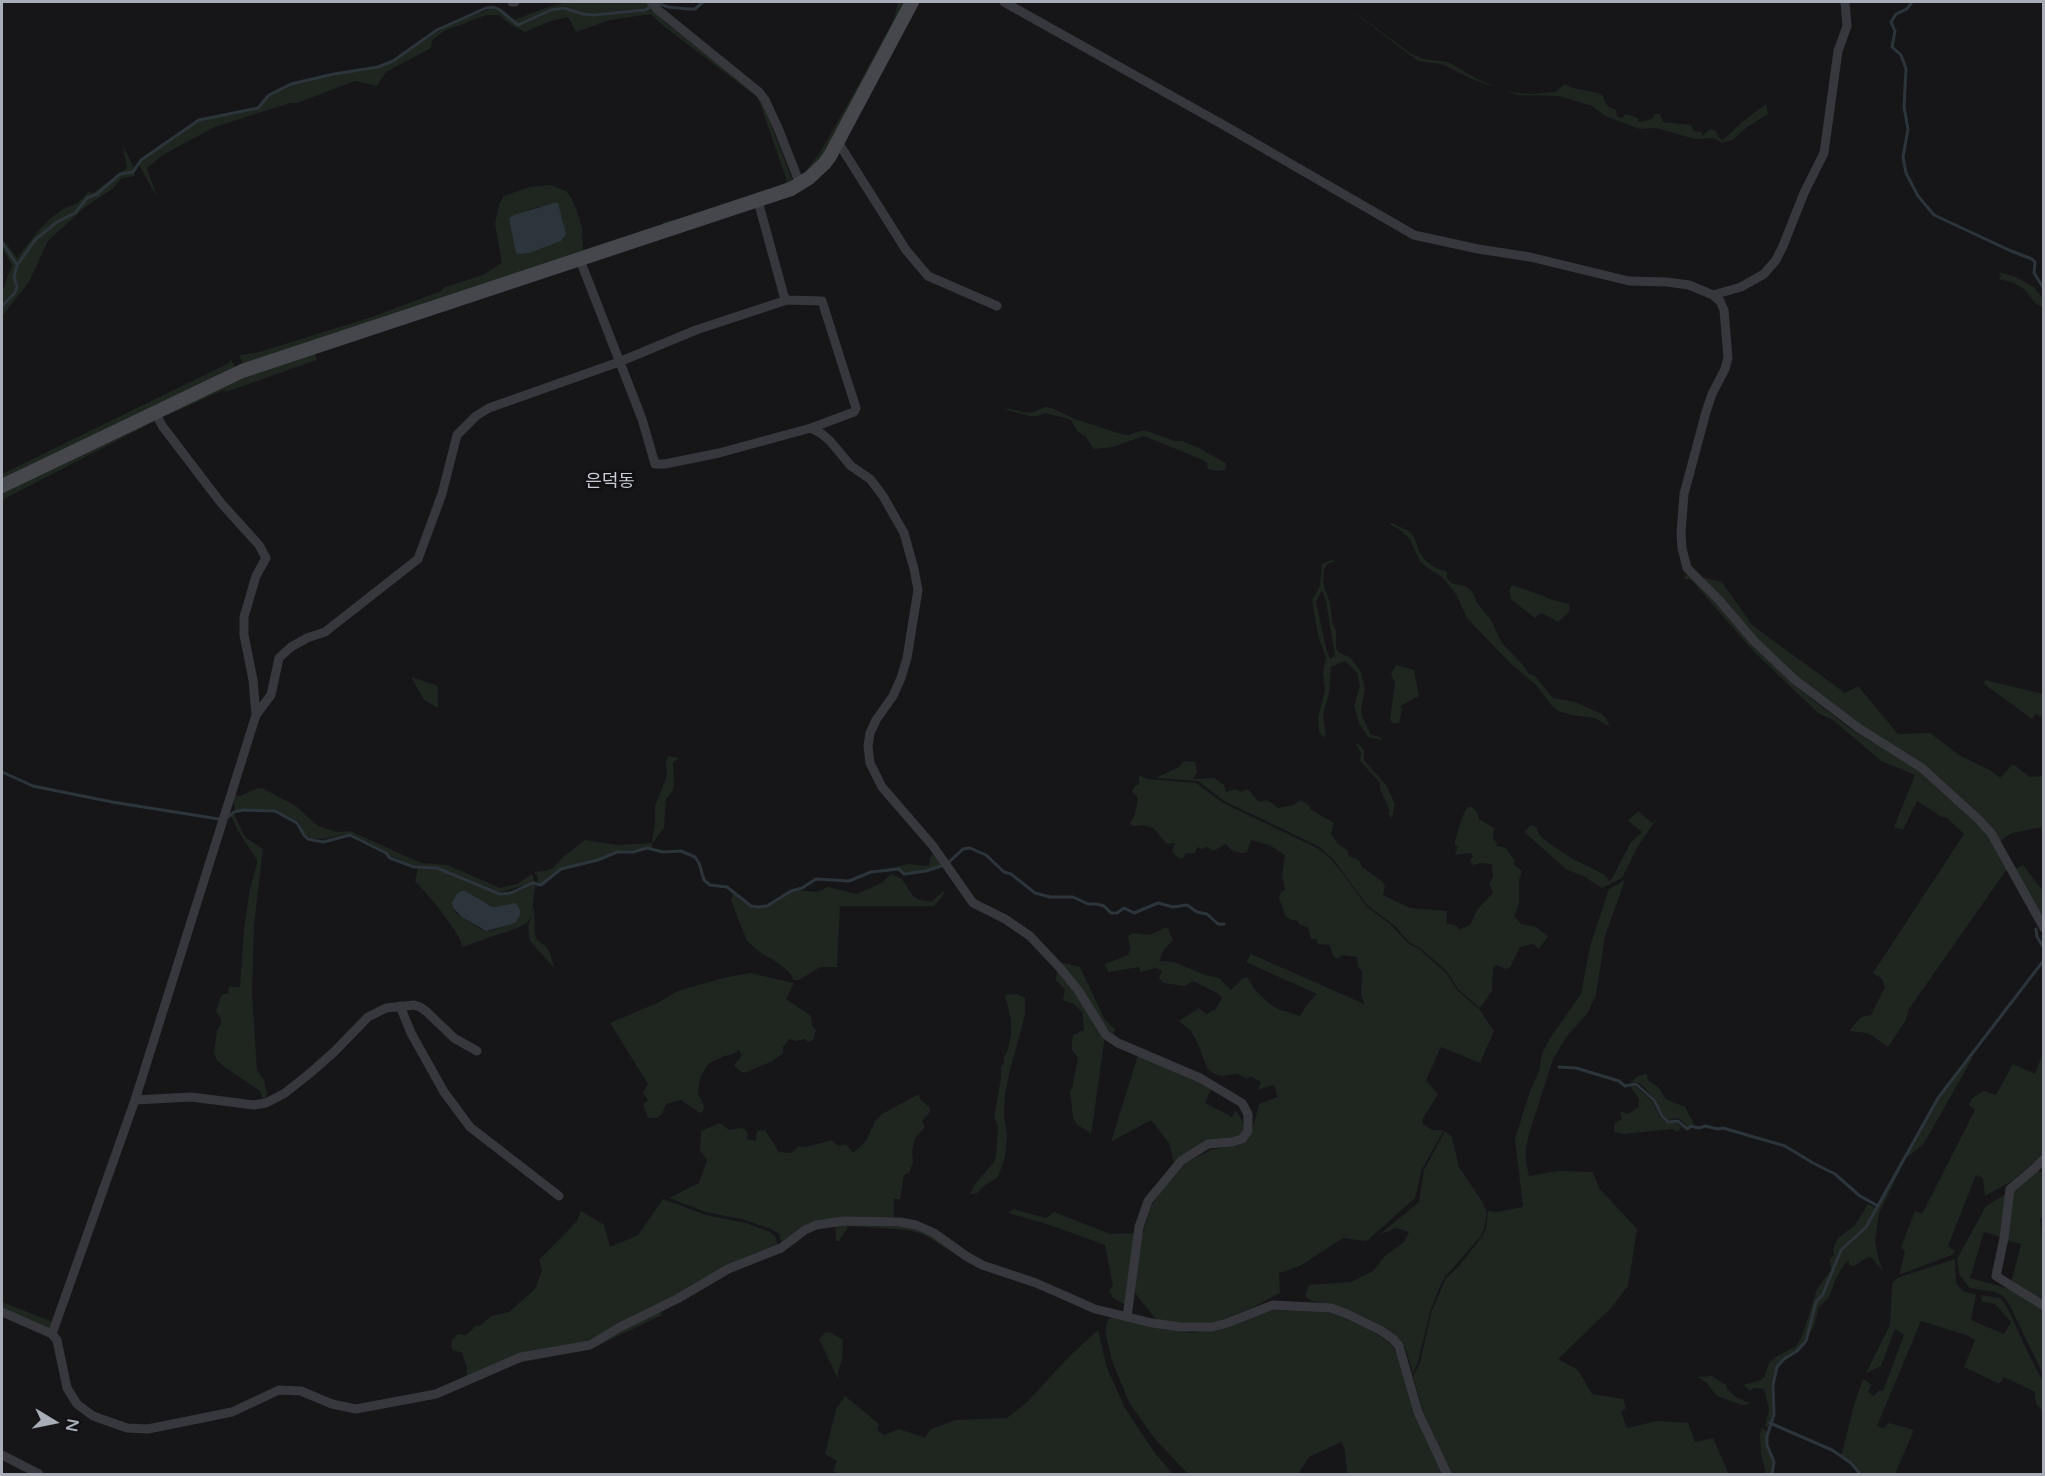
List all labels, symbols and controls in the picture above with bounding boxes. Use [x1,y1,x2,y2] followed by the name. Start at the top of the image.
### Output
[585,471,635,493] district label: 은덕동
[24,1392,84,1452] north arrow
[61,1417,83,1433] text: N

